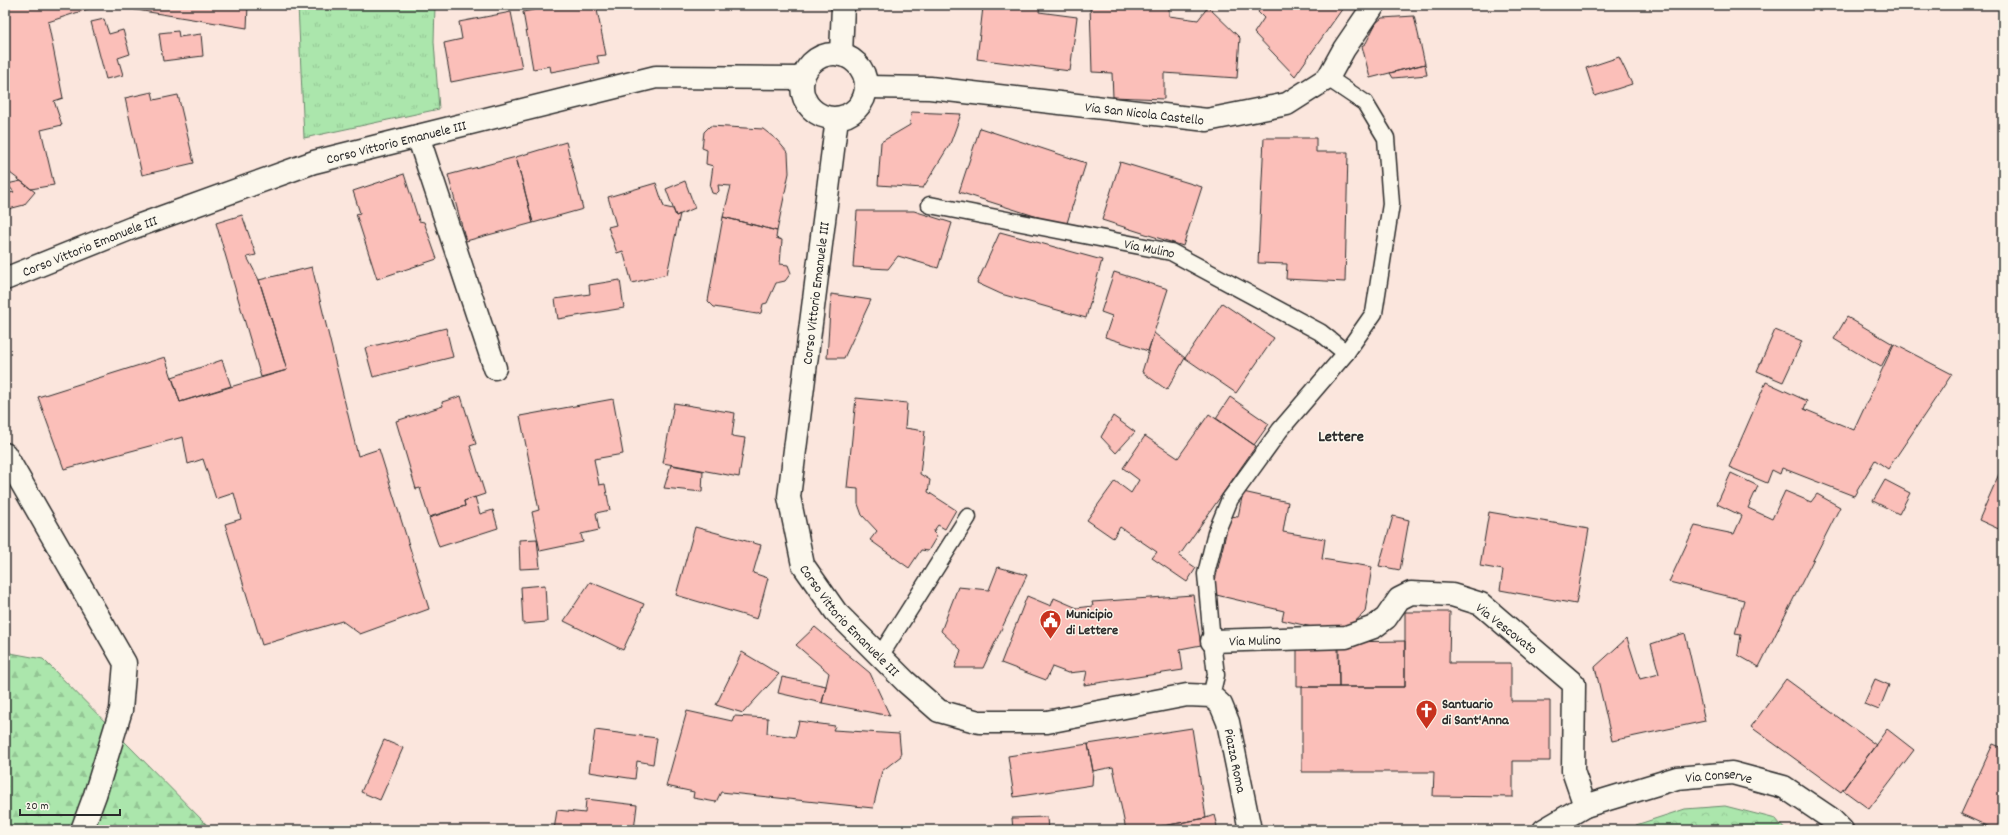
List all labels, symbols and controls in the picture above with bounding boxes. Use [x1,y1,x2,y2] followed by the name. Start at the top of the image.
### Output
[1084,98,1205,132] street label: Via San Nicola Castello
[324,116,469,171] street label: Corso Vittorio Emanuele III
[20,211,161,283] street label: Corso Vittorio Emanuele III
[798,220,836,366] street label: Corso Vittorio Emanuele III
[1122,235,1179,265] street label: Via Mulino
[1318,426,1364,449] district label: Lettere
[794,561,904,682] street label: Corso Vittorio Emanuele III
[1471,599,1541,660] street label: Via Vescovato
[1066,605,1118,641] place label: Municipio di Lettere
[1038,608,1064,641] public building icon: Municipio di Lettere
[1229,631,1281,652] street label: Via Mulino
[1442,695,1510,731] place label: Santuario di Sant'Anna
[1413,698,1439,731] church icon: Santuario di Sant'Anna
[1218,727,1250,795] street label: Piazza Roma
[1685,765,1754,790] street label: Via Conserve
[20,791,120,817] scale bar
[26,798,49,815] text: 20 m

